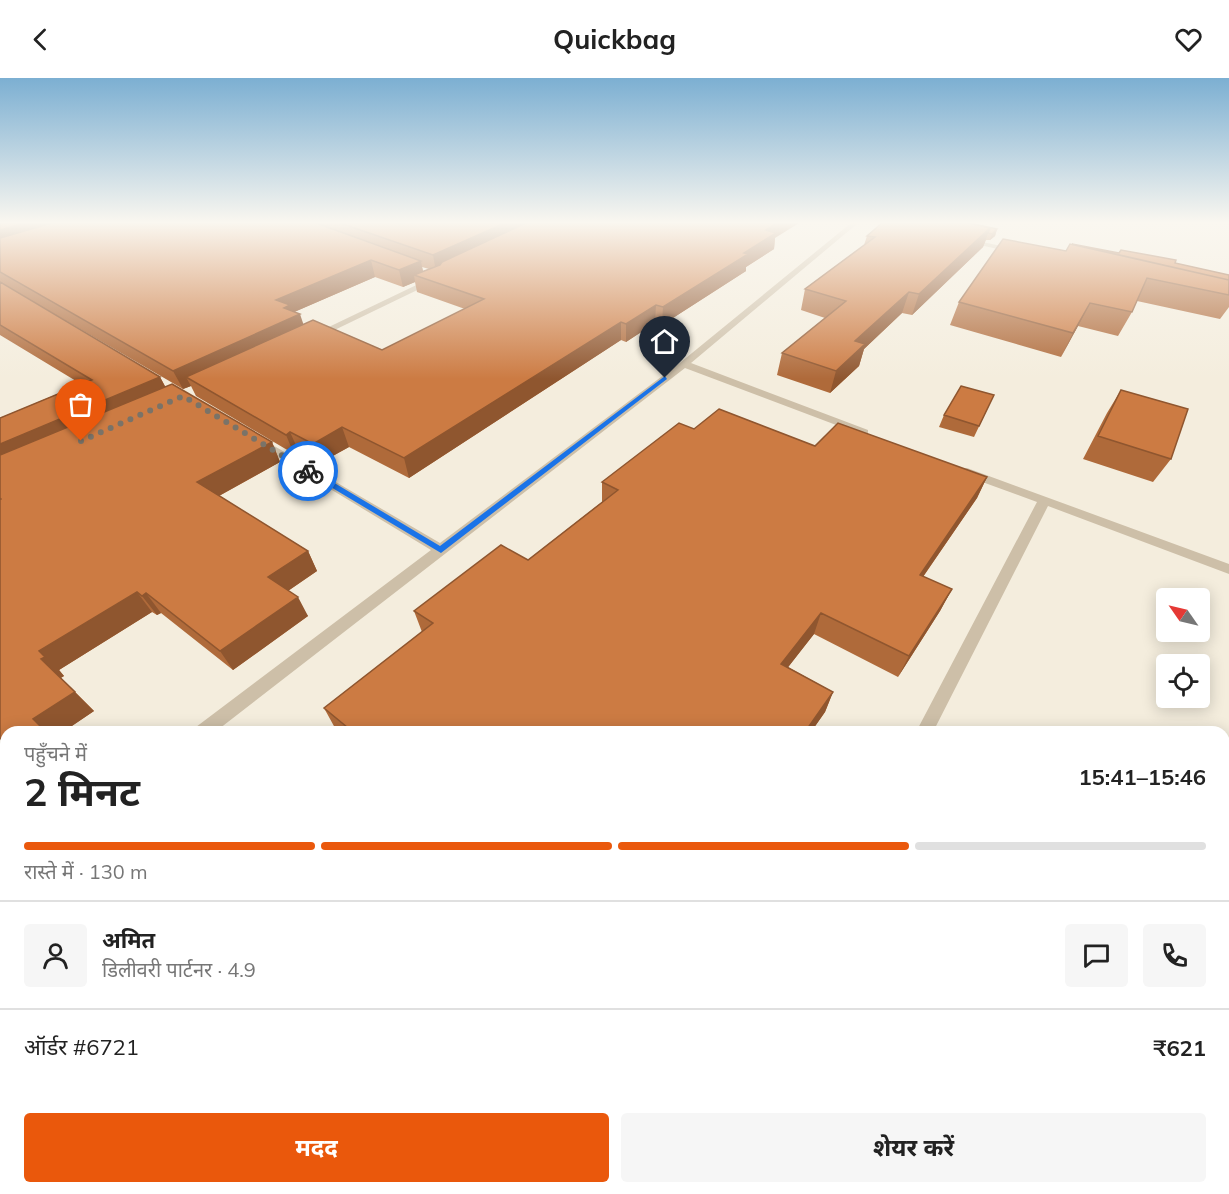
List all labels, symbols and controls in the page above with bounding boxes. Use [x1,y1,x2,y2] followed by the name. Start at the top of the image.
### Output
[553,22,676,56] text: Quickbag
[24,23,57,56] icon: back
[1172,23,1205,56] icon: heart
[639,316,690,378] pin
[648,325,681,358] icon: home
[55,379,106,441] pin
[64,388,97,421] icon: bag
[278,441,338,501] courier
[292,455,325,488] icon: bike
[1156,588,1210,642] north arrow
[1156,588,1210,708] map controls
[1156,654,1210,708] button: locate
[24,741,87,766] text: पहुँचने में
[1078,763,1206,791] text: 15:41–15:46
[24,767,140,816] text: 2 मिनट
[24,859,148,884] text: रास्ते में · 130 m
[24,924,87,987] button: person
[1065,924,1128,987] button: chat
[1143,924,1206,987] button: phone
[102,926,155,954] text: अमित
[102,957,256,982] text: डिलीवरी पार्टनर · 4.9
[24,1033,139,1061] text: ऑर्डर #6721
[1153,1034,1206,1062] text: ₹621
[24,1113,609,1182] button: मदद
[621,1113,1206,1182] button: शेयर करें

